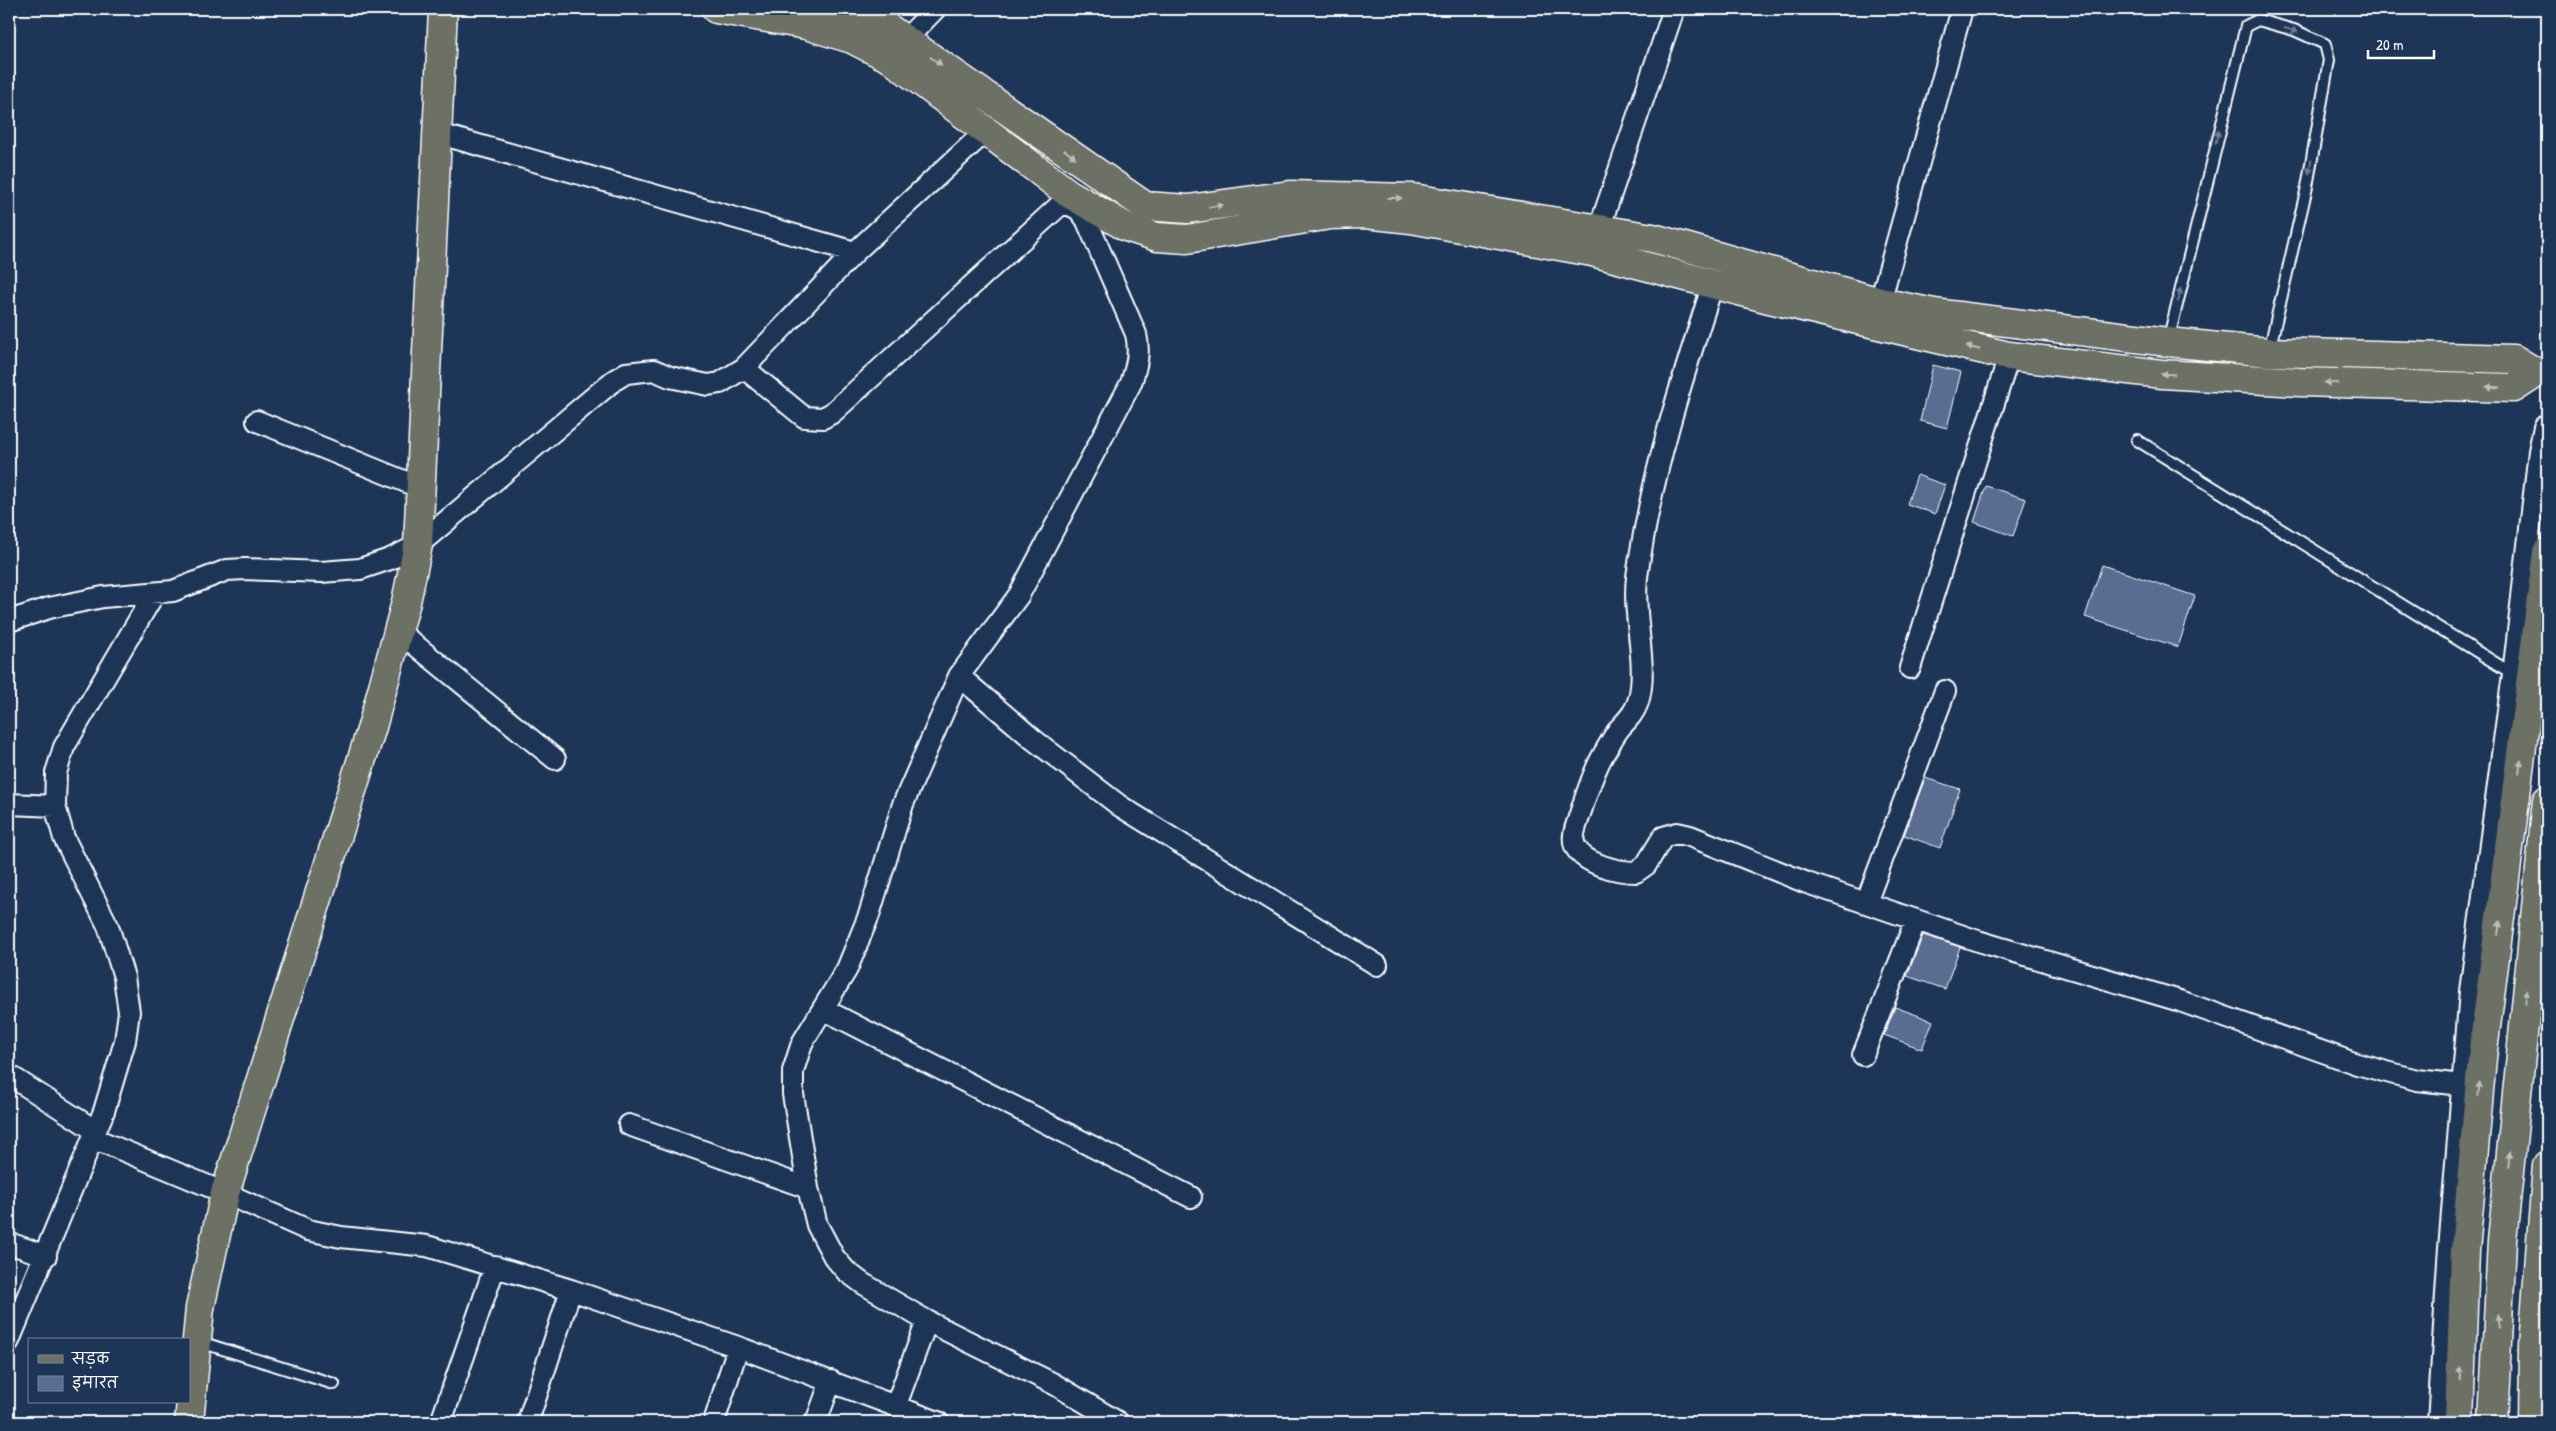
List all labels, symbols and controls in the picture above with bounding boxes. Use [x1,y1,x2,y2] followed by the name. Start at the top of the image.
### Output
[2284,26,2299,34] one-way arrow
[2368,28,2435,60] scale bar
[2376,34,2403,55] text: 20 m
[929,56,943,66] one-way arrow
[2213,129,2221,144] one-way arrow
[1063,149,1076,159] one-way arrow
[2306,160,2314,176] one-way arrow
[1387,194,1403,202] one-way arrow
[1208,201,1224,209] one-way arrow
[2175,287,2183,302] one-way arrow
[1965,344,1980,352] one-way arrow
[2160,370,2176,378] one-way arrow
[2322,378,2338,386] one-way arrow
[2485,383,2501,391] one-way arrow
[2517,759,2525,775] one-way arrow
[2495,920,2503,936] one-way arrow
[2522,989,2530,1005] one-way arrow
[2476,1081,2484,1097] one-way arrow
[2505,1151,2513,1167] one-way arrow
[2494,1313,2502,1329] one-way arrow
[28,1338,190,1404] legend
[71,1348,110,1369] text: सड़क
[2457,1365,2465,1381] one-way arrow
[72,1372,119,1393] text: इमारत

